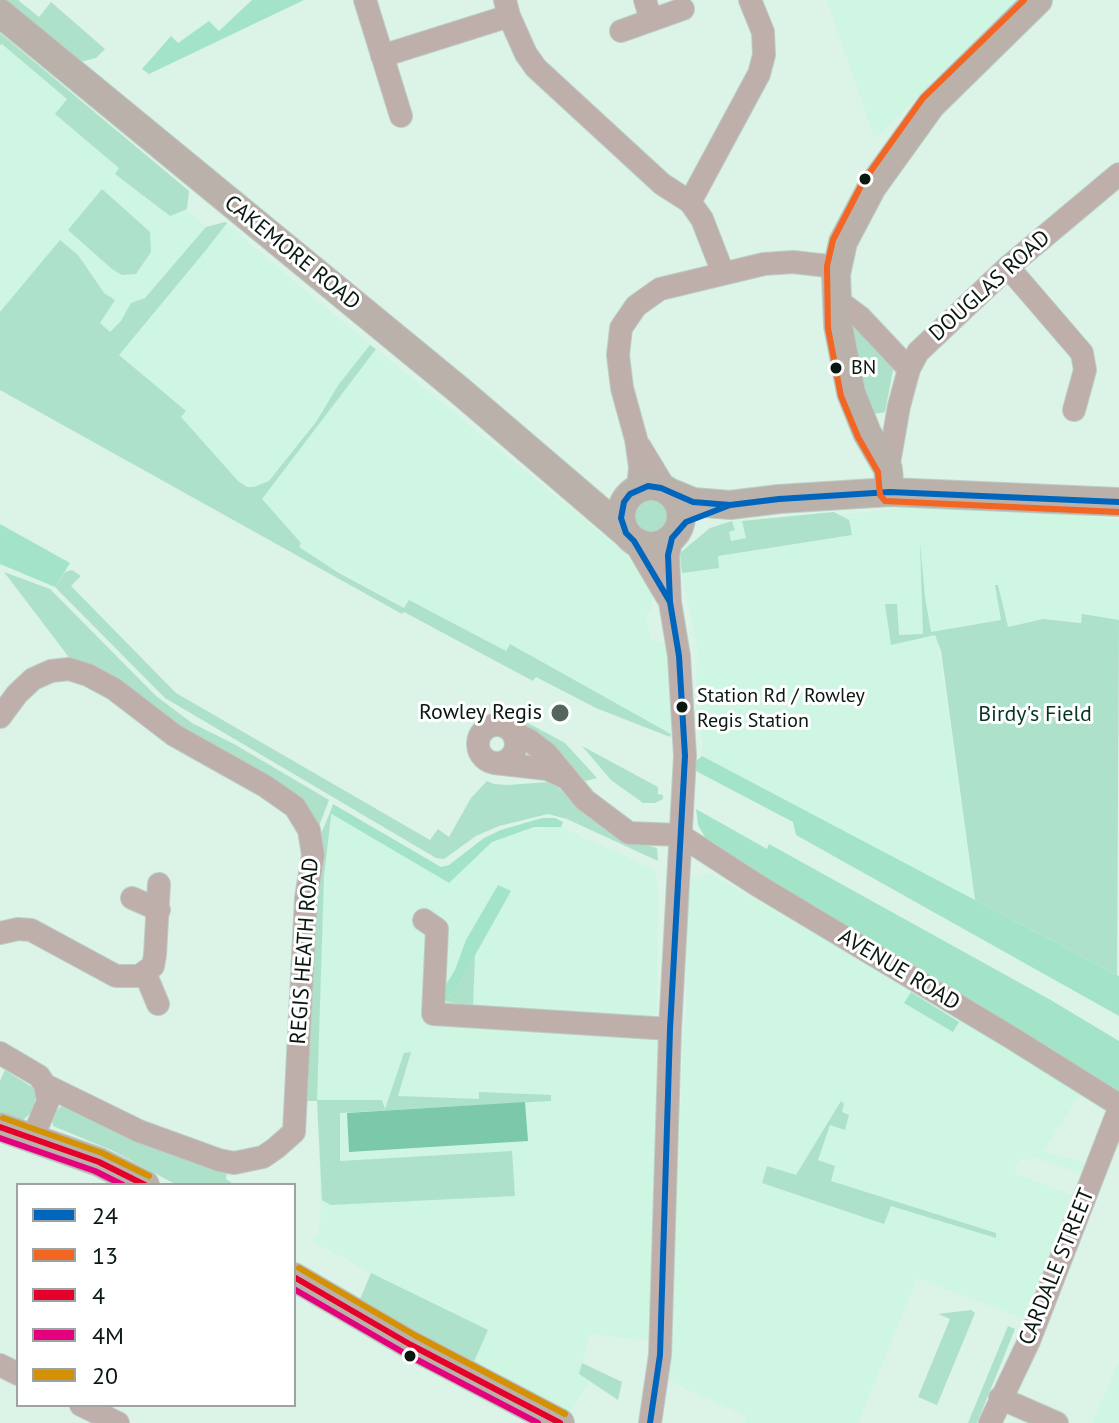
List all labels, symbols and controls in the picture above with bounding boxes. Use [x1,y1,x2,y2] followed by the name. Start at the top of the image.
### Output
[857,171,873,187] unlabelled marker
[219,190,365,316] street label: CAKEMORE ROAD
[924,225,1056,347] street label: DOUGLAS ROAD
[851,356,876,380] place label: BN
[828,360,844,376] marker: BN
[697,684,865,731] place label: Station Rd / Rowley Regis Station
[674,699,690,715] marker: Station Rd / Rowley Regis Station
[419,700,542,726] place label: Rowley Regis
[549,702,571,724] marker: Rowley Regis
[978,702,1092,728] park label: Birdy's Field
[285,857,325,1045] street label: REGIS HEATH ROAD
[834,923,964,1017] street label: AVENUE ROAD
[16,1183,296,1407] legend
[1014,1185,1100,1349] street label: CARDALE STREET
[92,1200,118,1231] text: 24
[92,1240,118,1271] text: 13
[92,1280,105,1311] text: 4
[92,1320,124,1351] text: 4M
[402,1348,418,1364] unlabelled marker
[92,1360,118,1391] text: 20

